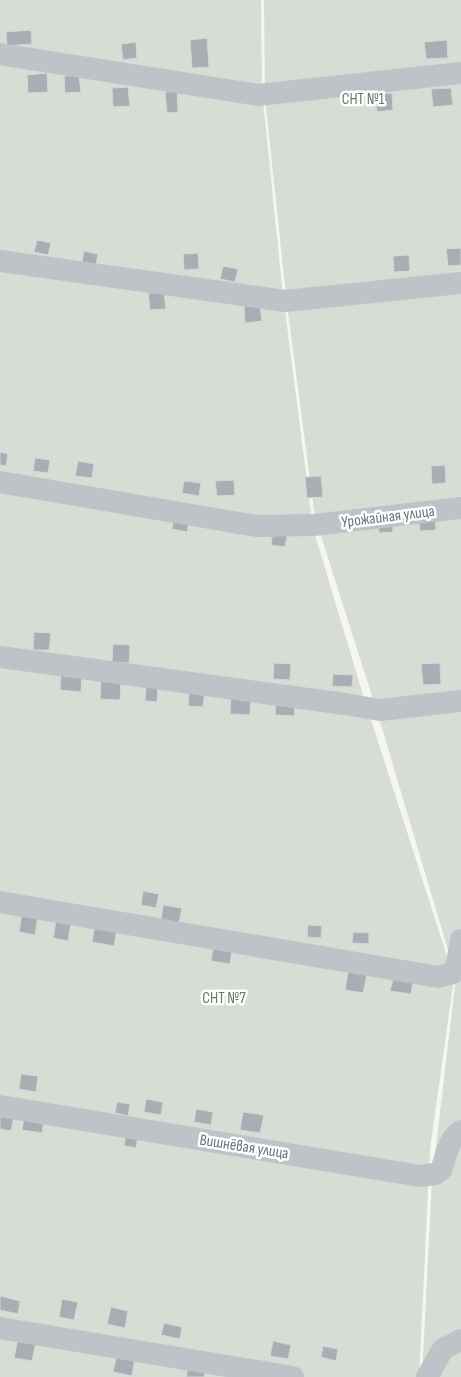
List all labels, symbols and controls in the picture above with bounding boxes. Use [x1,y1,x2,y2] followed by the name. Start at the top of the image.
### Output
[342,90,385,109] park label: СНТ №1
[340,502,436,532] street label: Урожайная улица
[202,989,246,1008] park label: СНТ №7
[198,1131,290,1163] street label: Вишнёвая улица

